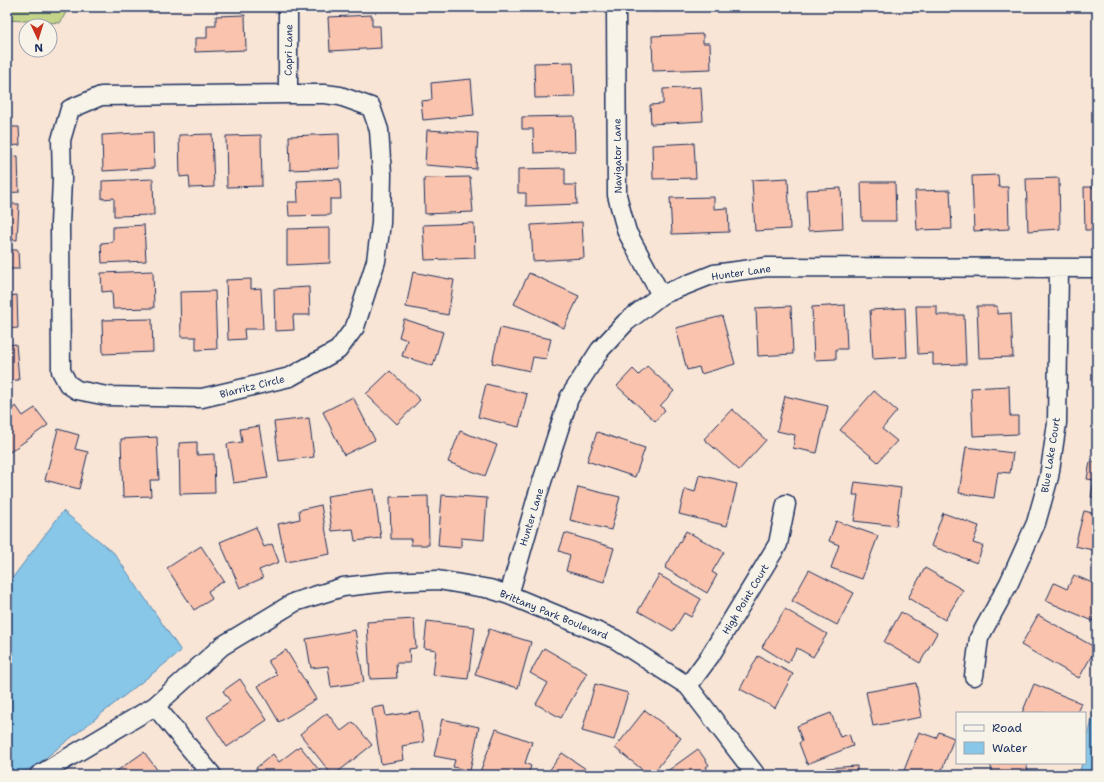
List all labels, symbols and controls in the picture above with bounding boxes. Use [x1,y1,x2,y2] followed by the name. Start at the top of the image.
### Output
[18,18,58,58] north arrow
[282,24,295,76] street label: Capri Lane
[34,40,44,55] text: N
[610,118,625,194] street label: Navigator Lane
[710,262,772,283] street label: Hunter Lane
[218,372,286,401] street label: Biarritz Circle
[1038,416,1063,494] street label: Blue Lake Court
[516,486,547,548] street label: Hunter Lane
[719,562,772,637] street label: High Point Court
[498,587,610,642] street label: Brittany Park Boulevard
[956,712,1086,764] legend
[992,720,1023,736] text: Road
[992,740,1028,756] text: Water

